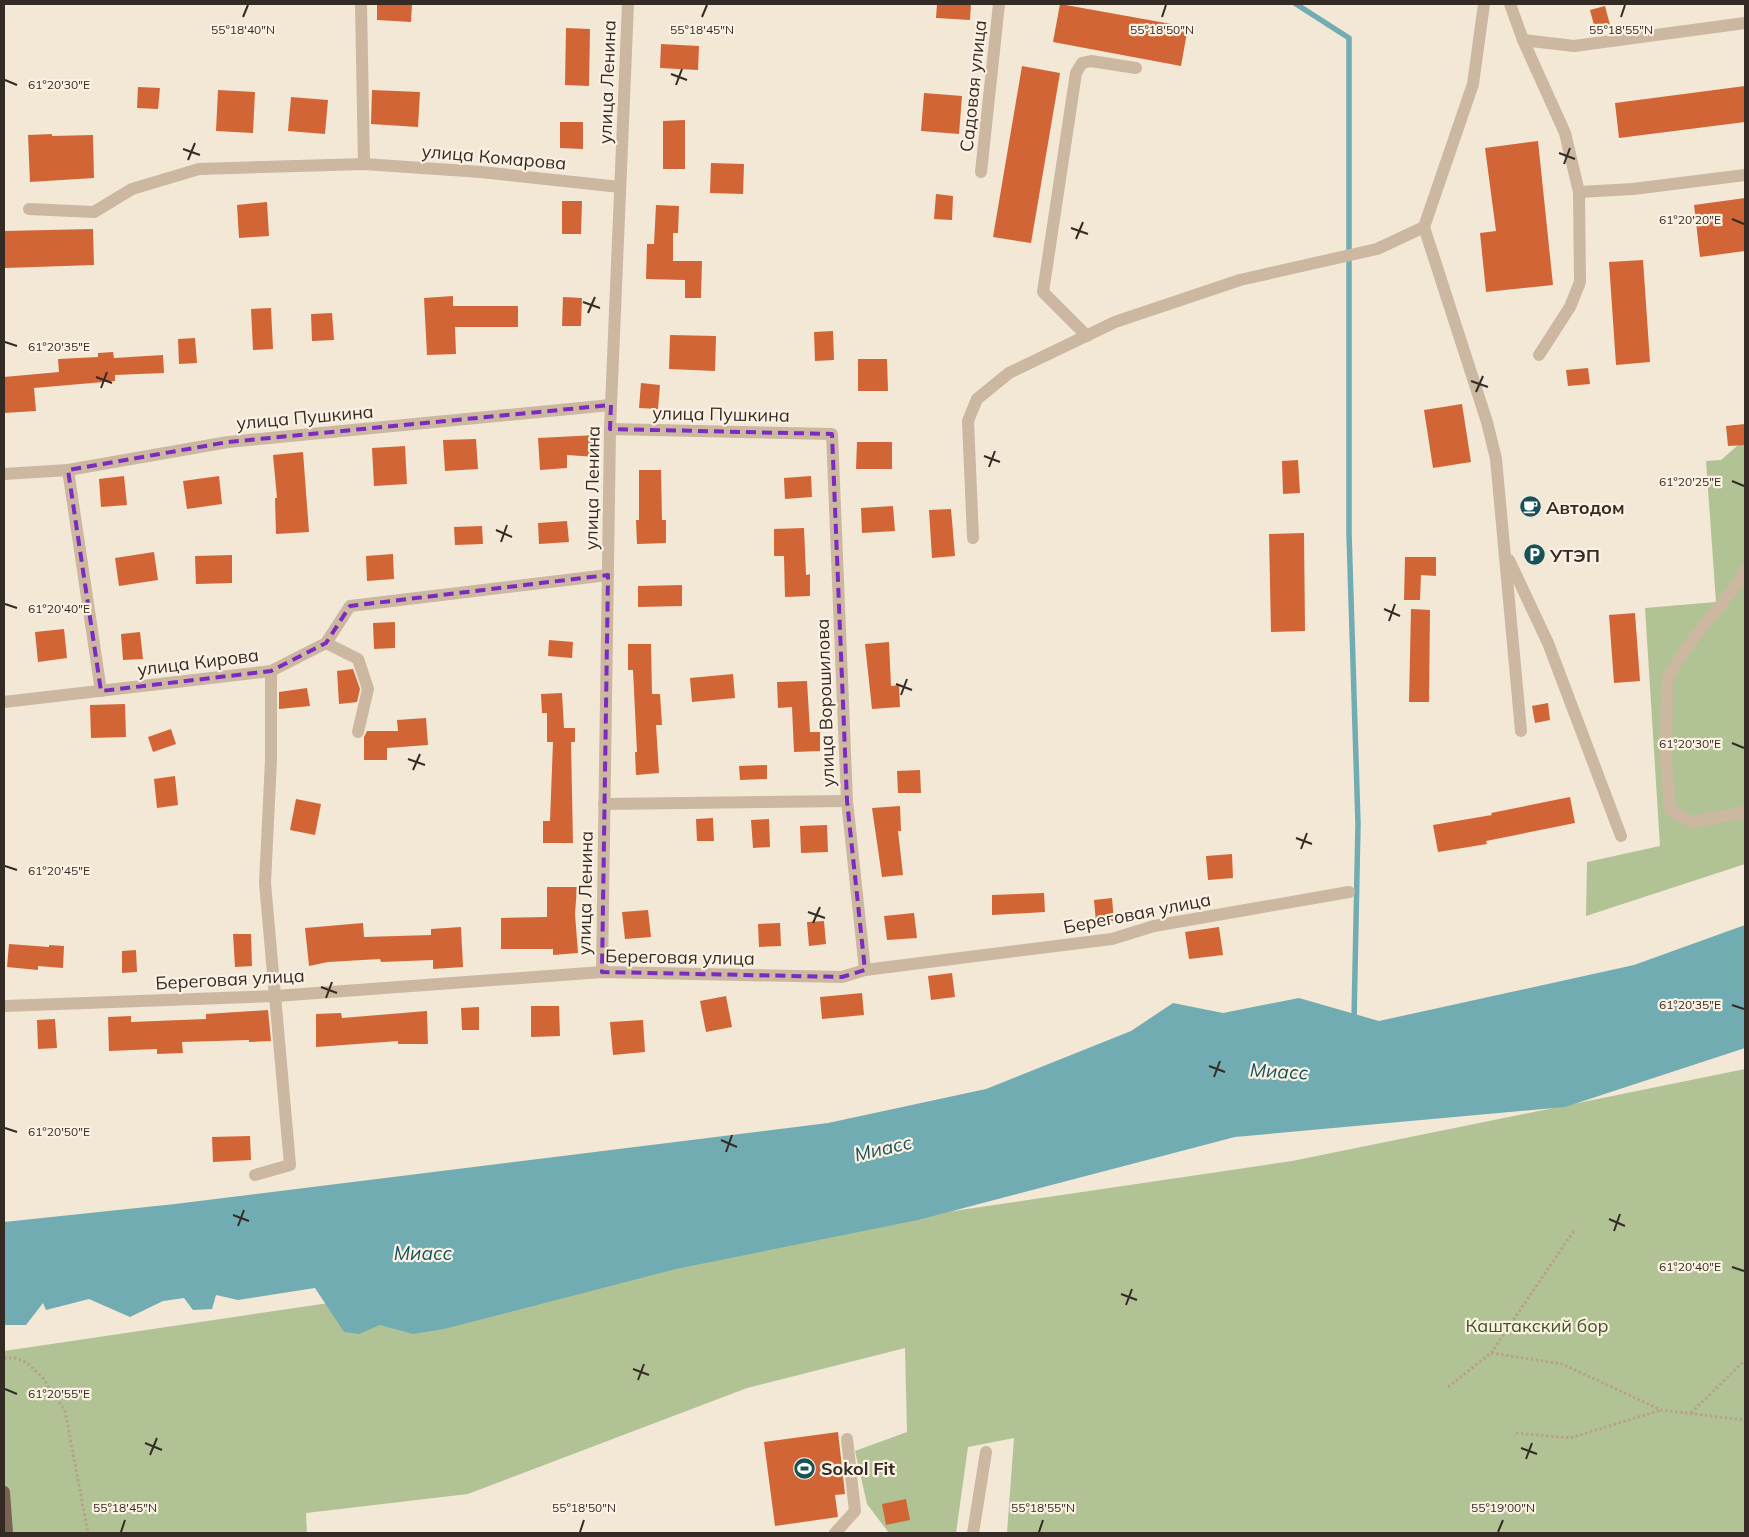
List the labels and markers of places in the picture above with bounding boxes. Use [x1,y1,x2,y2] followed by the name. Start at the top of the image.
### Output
[1518,495,1542,519] cafe icon: Автодом
[1546,496,1625,519] place label: Автодом
[1522,543,1546,567] parking icon: УТЭП
[1549,544,1600,567] place label: УТЭП
[793,1456,817,1480] sports icon: Sokol Fit
[821,1457,895,1480] place label: Sokol Fit

